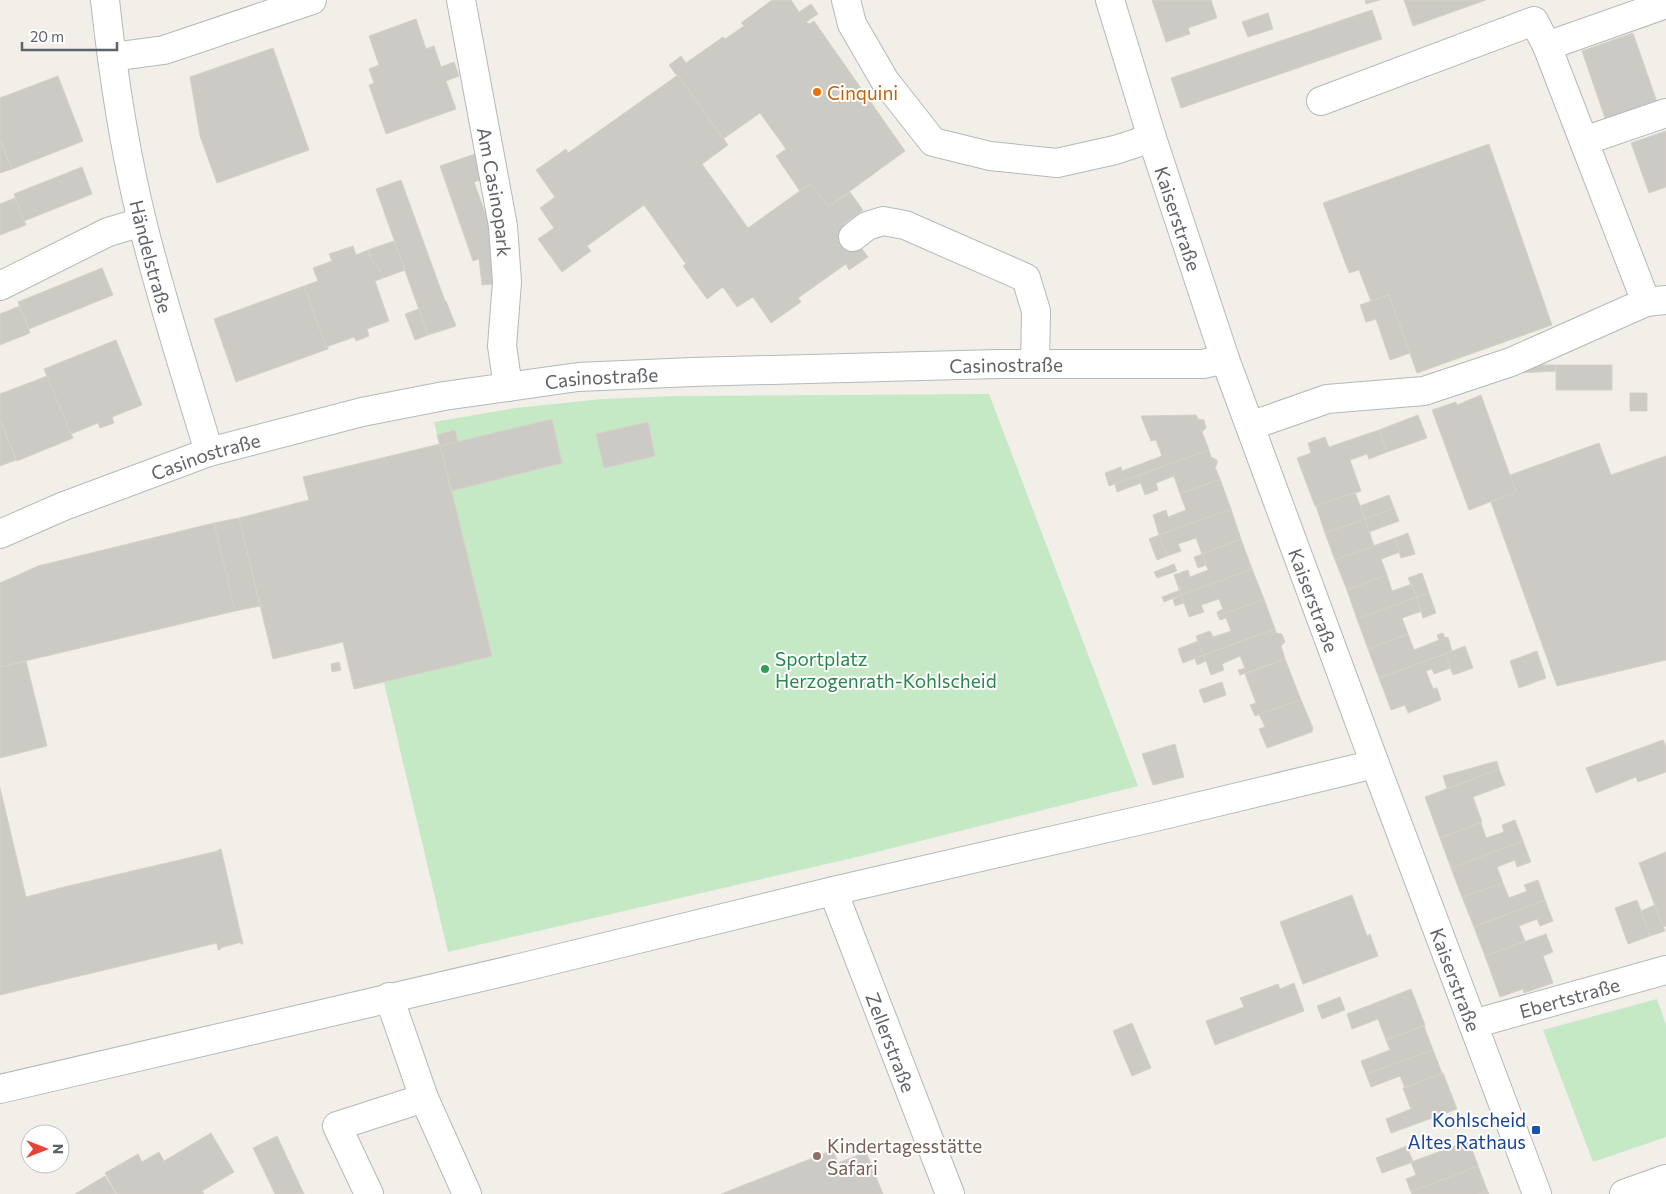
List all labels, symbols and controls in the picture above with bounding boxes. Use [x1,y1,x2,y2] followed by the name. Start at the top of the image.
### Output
[22,20,118,52] scale bar
[30,27,64,45] text: 20 m
[827,81,898,104] place label: Cinquini
[811,86,823,98] marker: Cinquini
[473,125,517,257] street label: Am Casinopark
[1151,163,1207,274] street label: Kaiserstraße
[126,198,178,316] street label: Händelstraße
[949,353,1063,377] street label: Casinostraße
[543,362,659,393] street label: Casinostraße
[147,428,263,484] street label: Casinostraße
[1285,545,1344,655] street label: Kaiserstraße
[775,647,997,692] place label: Sportplatz Herzogenrath-Kohlscheid
[759,663,771,675] marker: Sportplatz Herzogenrath-Kohlscheid
[1426,924,1486,1034] street label: Kaiserstraße
[1516,972,1622,1022] street label: Ebertstraße
[862,989,921,1095] street label: Zellerstraße
[1408,1108,1526,1153] place label: Kohlscheid Altes Rathaus
[20,1124,70,1174] north arrow
[1530,1124,1542,1136] marker: Kohlscheid Altes Rathaus
[827,1134,982,1179] place label: Kindertagesstätte Safari
[50,1144,67,1154] text: N
[811,1150,823,1162] marker: Kindertagesstätte Safari

